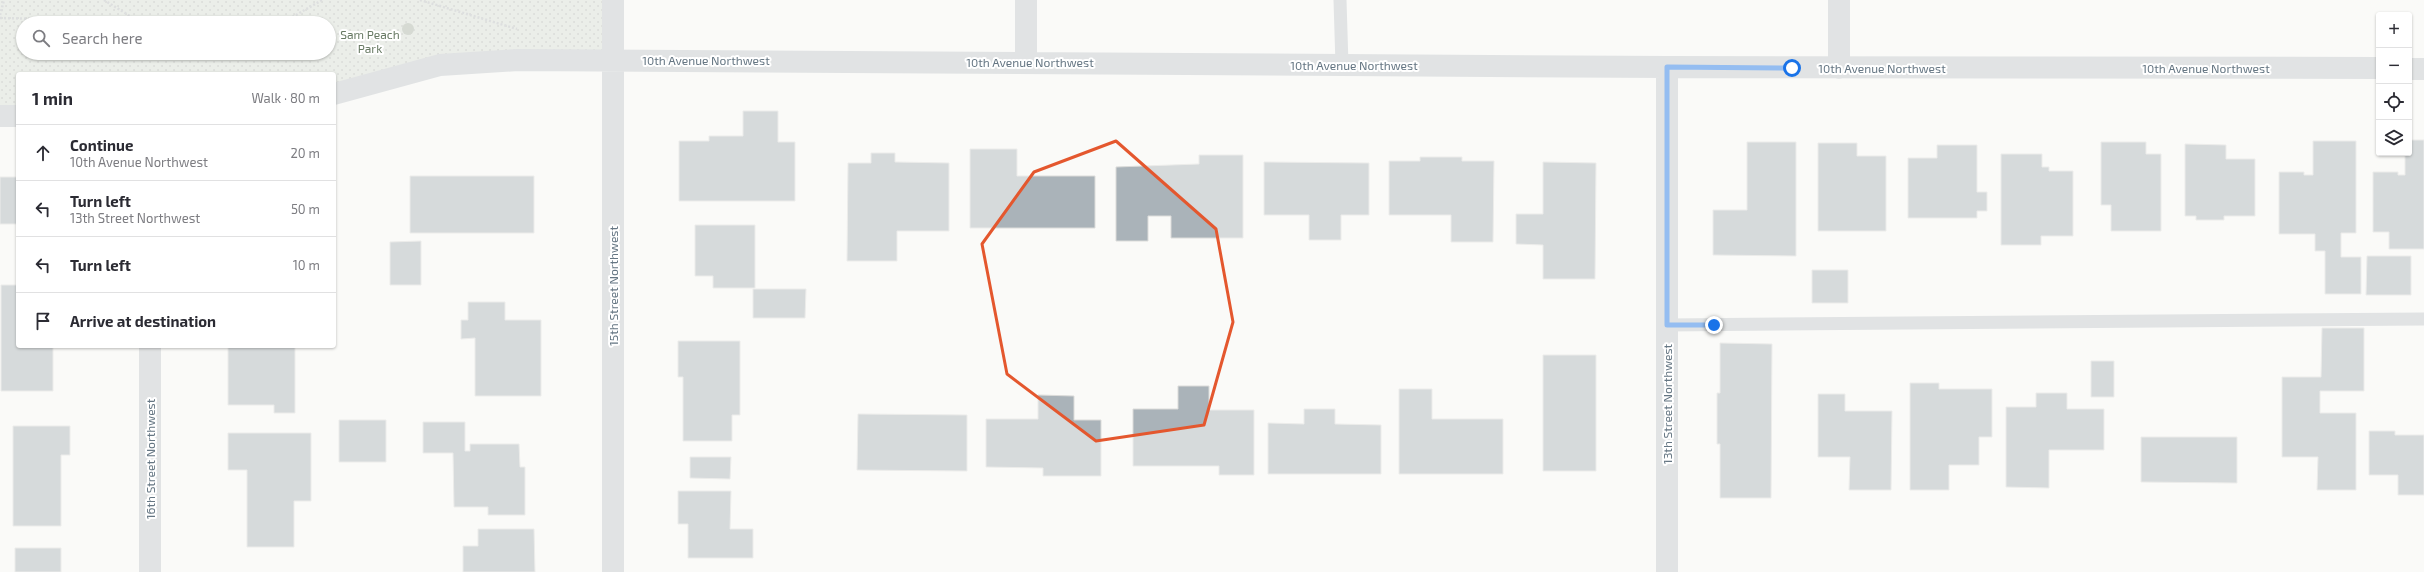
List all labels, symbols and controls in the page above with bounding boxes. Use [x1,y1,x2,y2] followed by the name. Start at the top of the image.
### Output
[2376,12,2412,156] map controls
[2376,12,2412,48] button: +
[16,16,336,60] search box
[30,27,52,49] icon: search
[340,27,400,55] park label: Sam Peach Park
[62,29,143,47] text: Search here
[2376,48,2412,84] button: −
[642,53,770,67] street label: 10th Avenue Northwest
[966,55,1094,69] street label: 10th Avenue Northwest
[1290,58,1418,72] street label: 10th Avenue Northwest
[1783,59,1801,77] route start
[1818,61,1946,75] street label: 10th Avenue Northwest
[2142,61,2270,75] street label: 10th Avenue Northwest
[2376,84,2412,120] button: locate
[32,88,73,108] text: 1 min
[251,90,320,106] text: Walk · 80 m
[2376,120,2412,156] button: layers
[70,136,133,154] text: Continue
[32,142,54,164] icon: ahead
[291,145,320,161] text: 20 m
[70,154,208,170] text: 10th Avenue Northwest
[70,192,131,210] text: Turn left
[32,198,54,220] icon: left
[291,201,320,217] text: 50 m
[70,210,200,226] text: 13th Street Northwest
[606,226,620,346] street label: 15th Street Northwest
[32,254,54,276] icon: left
[70,256,131,274] text: Turn left
[293,257,320,273] text: 10 m
[32,310,54,332] icon: arrive
[70,312,216,330] text: Arrive at destination
[1705,316,1723,334] route end
[1660,343,1674,464] street label: 13th Street Northwest
[143,398,157,519] street label: 16th Street Northwest

